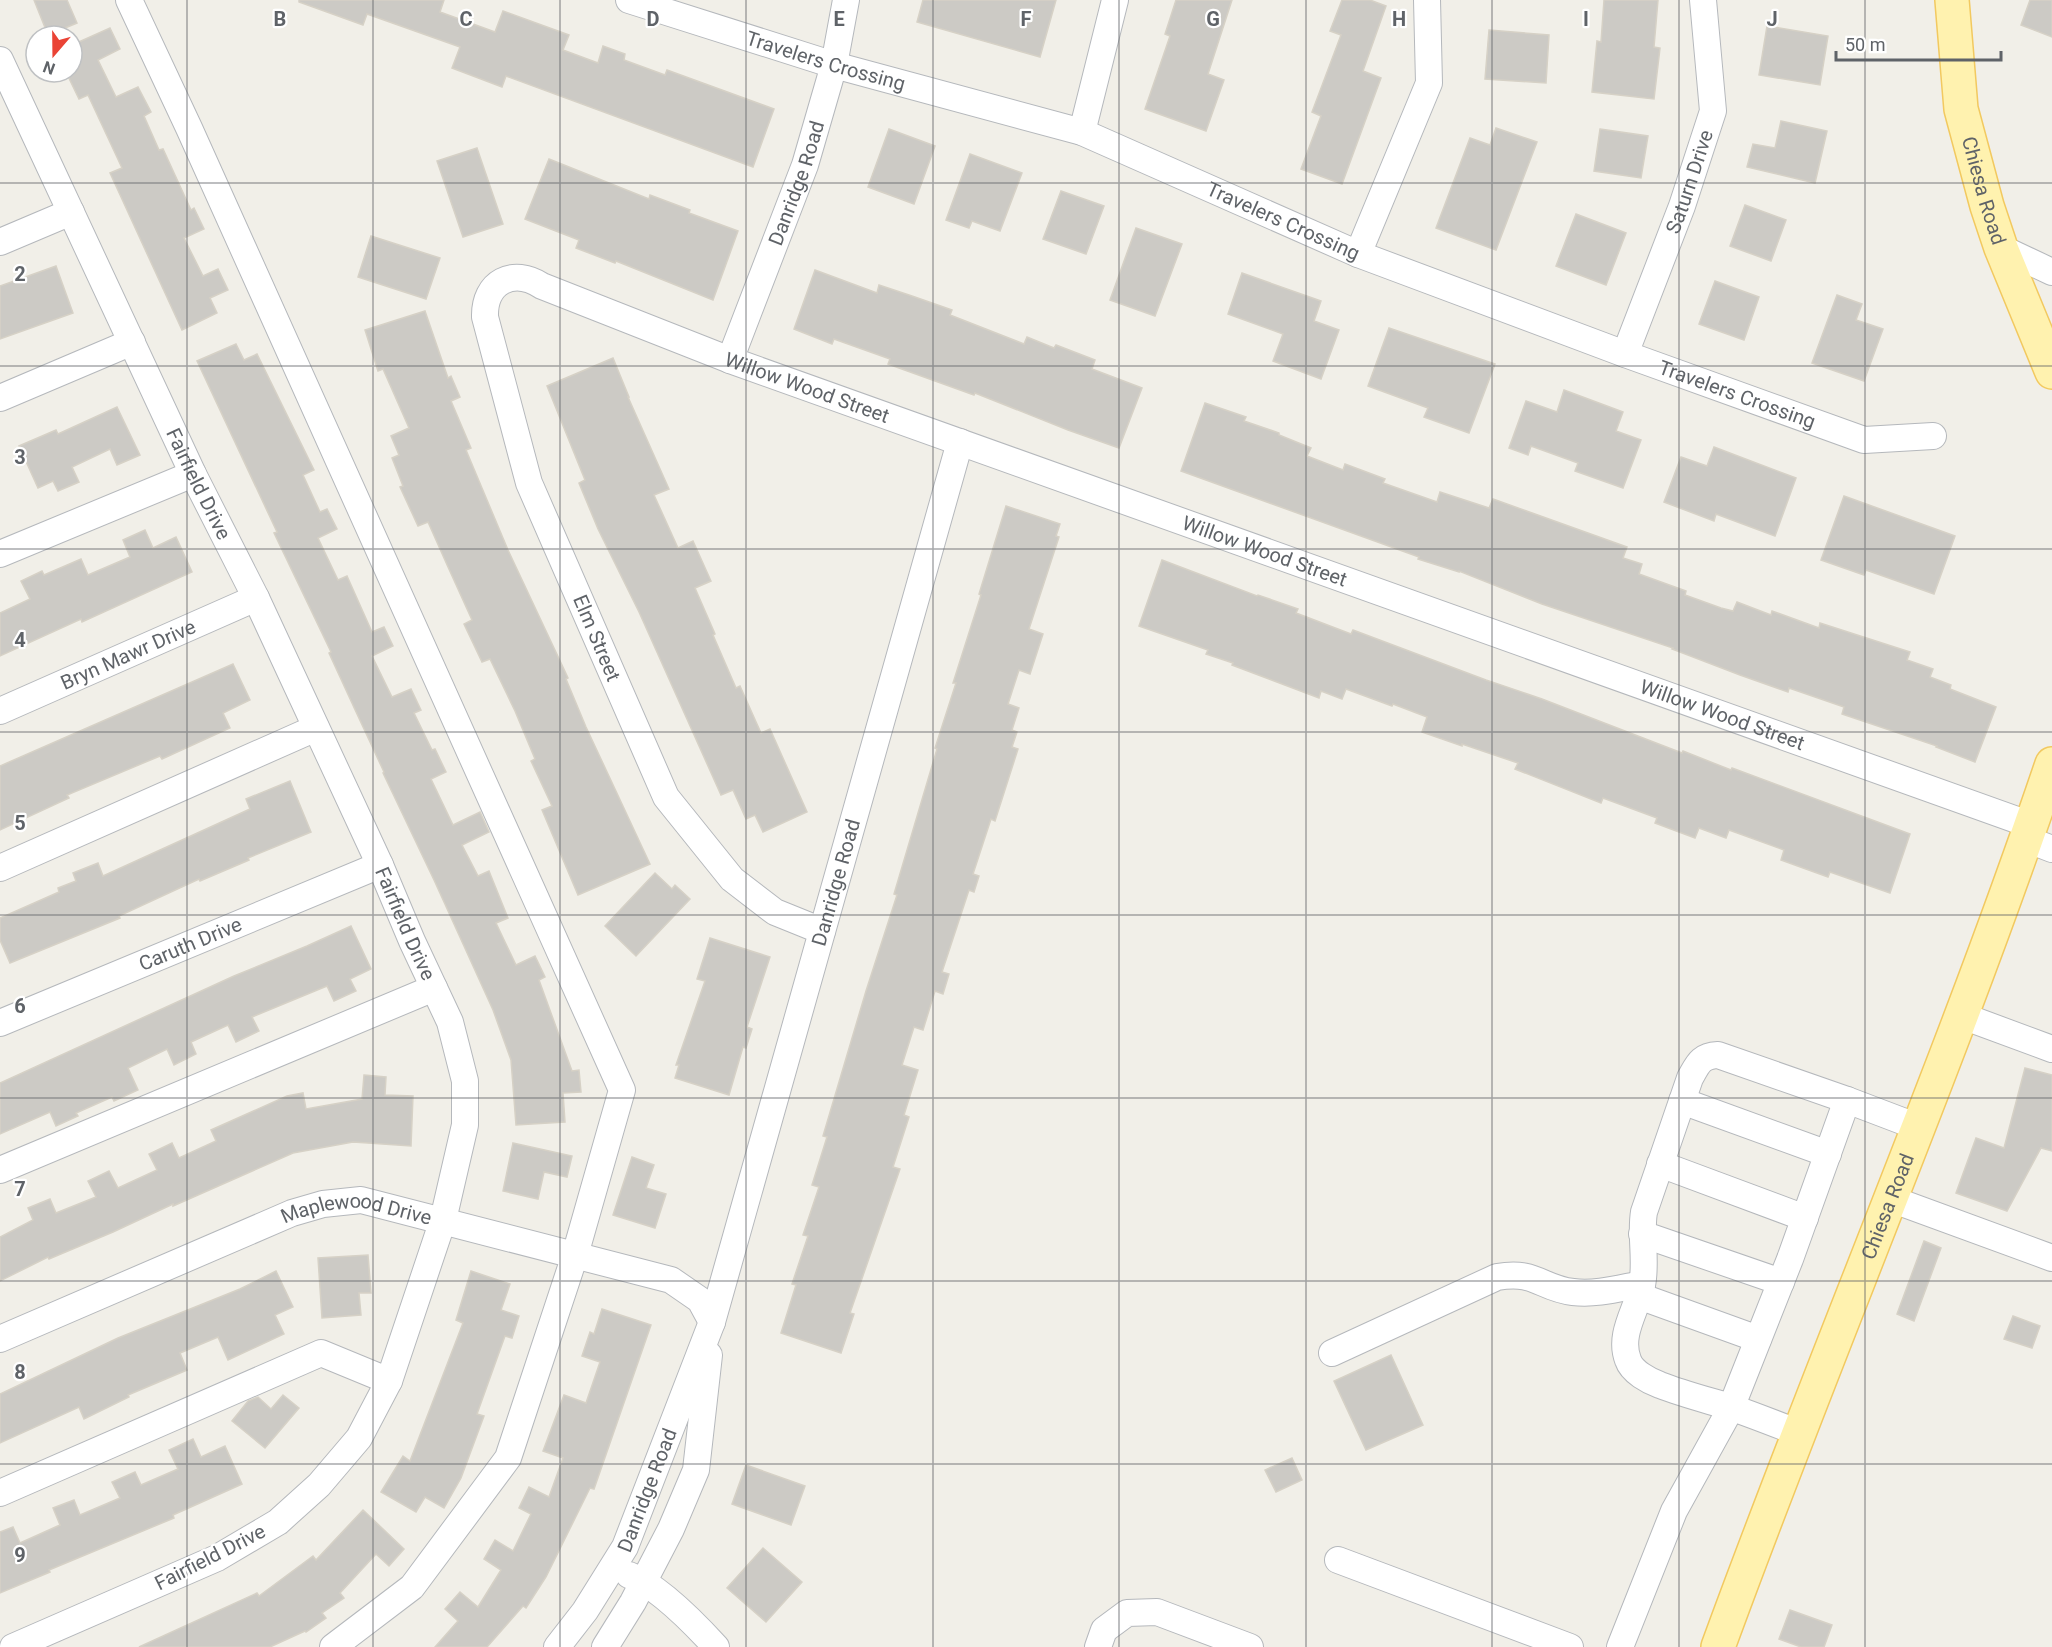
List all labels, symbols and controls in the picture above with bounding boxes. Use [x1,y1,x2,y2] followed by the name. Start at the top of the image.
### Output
[274,7,286,31] text: B
[459,7,473,31] text: C
[647,7,660,31] text: D
[833,7,845,31] text: E
[1021,7,1032,31] text: F
[1206,7,1220,31] text: G
[1392,7,1406,31] text: H
[1583,7,1589,31] text: I
[1766,7,1778,31] text: J
[24,24,84,84] north arrow
[1836,24,2001,62] scale bar
[743,26,908,96] street label: Travelers Crossing
[1845,34,1885,55] text: 50 m
[40,57,58,78] text: N
[763,118,829,249] street label: Danridge Road
[1661,127,1718,237] street label: Saturn Drive
[1957,134,2011,248] street label: Chiesa Road
[1203,177,1364,265] street label: Travelers Crossing
[14,262,26,286] text: 2
[722,347,893,428] street label: Willow Wood Street
[1655,355,1819,434] street label: Travelers Crossing
[161,424,236,543] street label: Fairfield Drive
[14,445,26,469] text: 3
[1179,511,1350,592] street label: Willow Wood Street
[568,591,626,685] street label: Elm Street
[57,614,199,695] street label: Bryn Mawr Drive
[14,628,26,652] text: 4
[1637,674,1808,755] street label: Willow Wood Street
[14,811,26,835] text: 5
[807,816,865,949] street label: Danridge Road
[370,863,441,984] street label: Fairfield Drive
[135,912,245,976] street label: Caruth Drive
[14,994,26,1018] text: 6
[1856,1150,1919,1263] street label: Chiesa Road
[14,1177,26,1201] text: 7
[277,1188,434,1230] street label: Maplewood Drive
[14,1360,26,1384] text: 8
[612,1425,682,1555] street label: Danridge Road
[151,1519,269,1595] street label: Fairfield Drive
[14,1543,26,1567] text: 9

